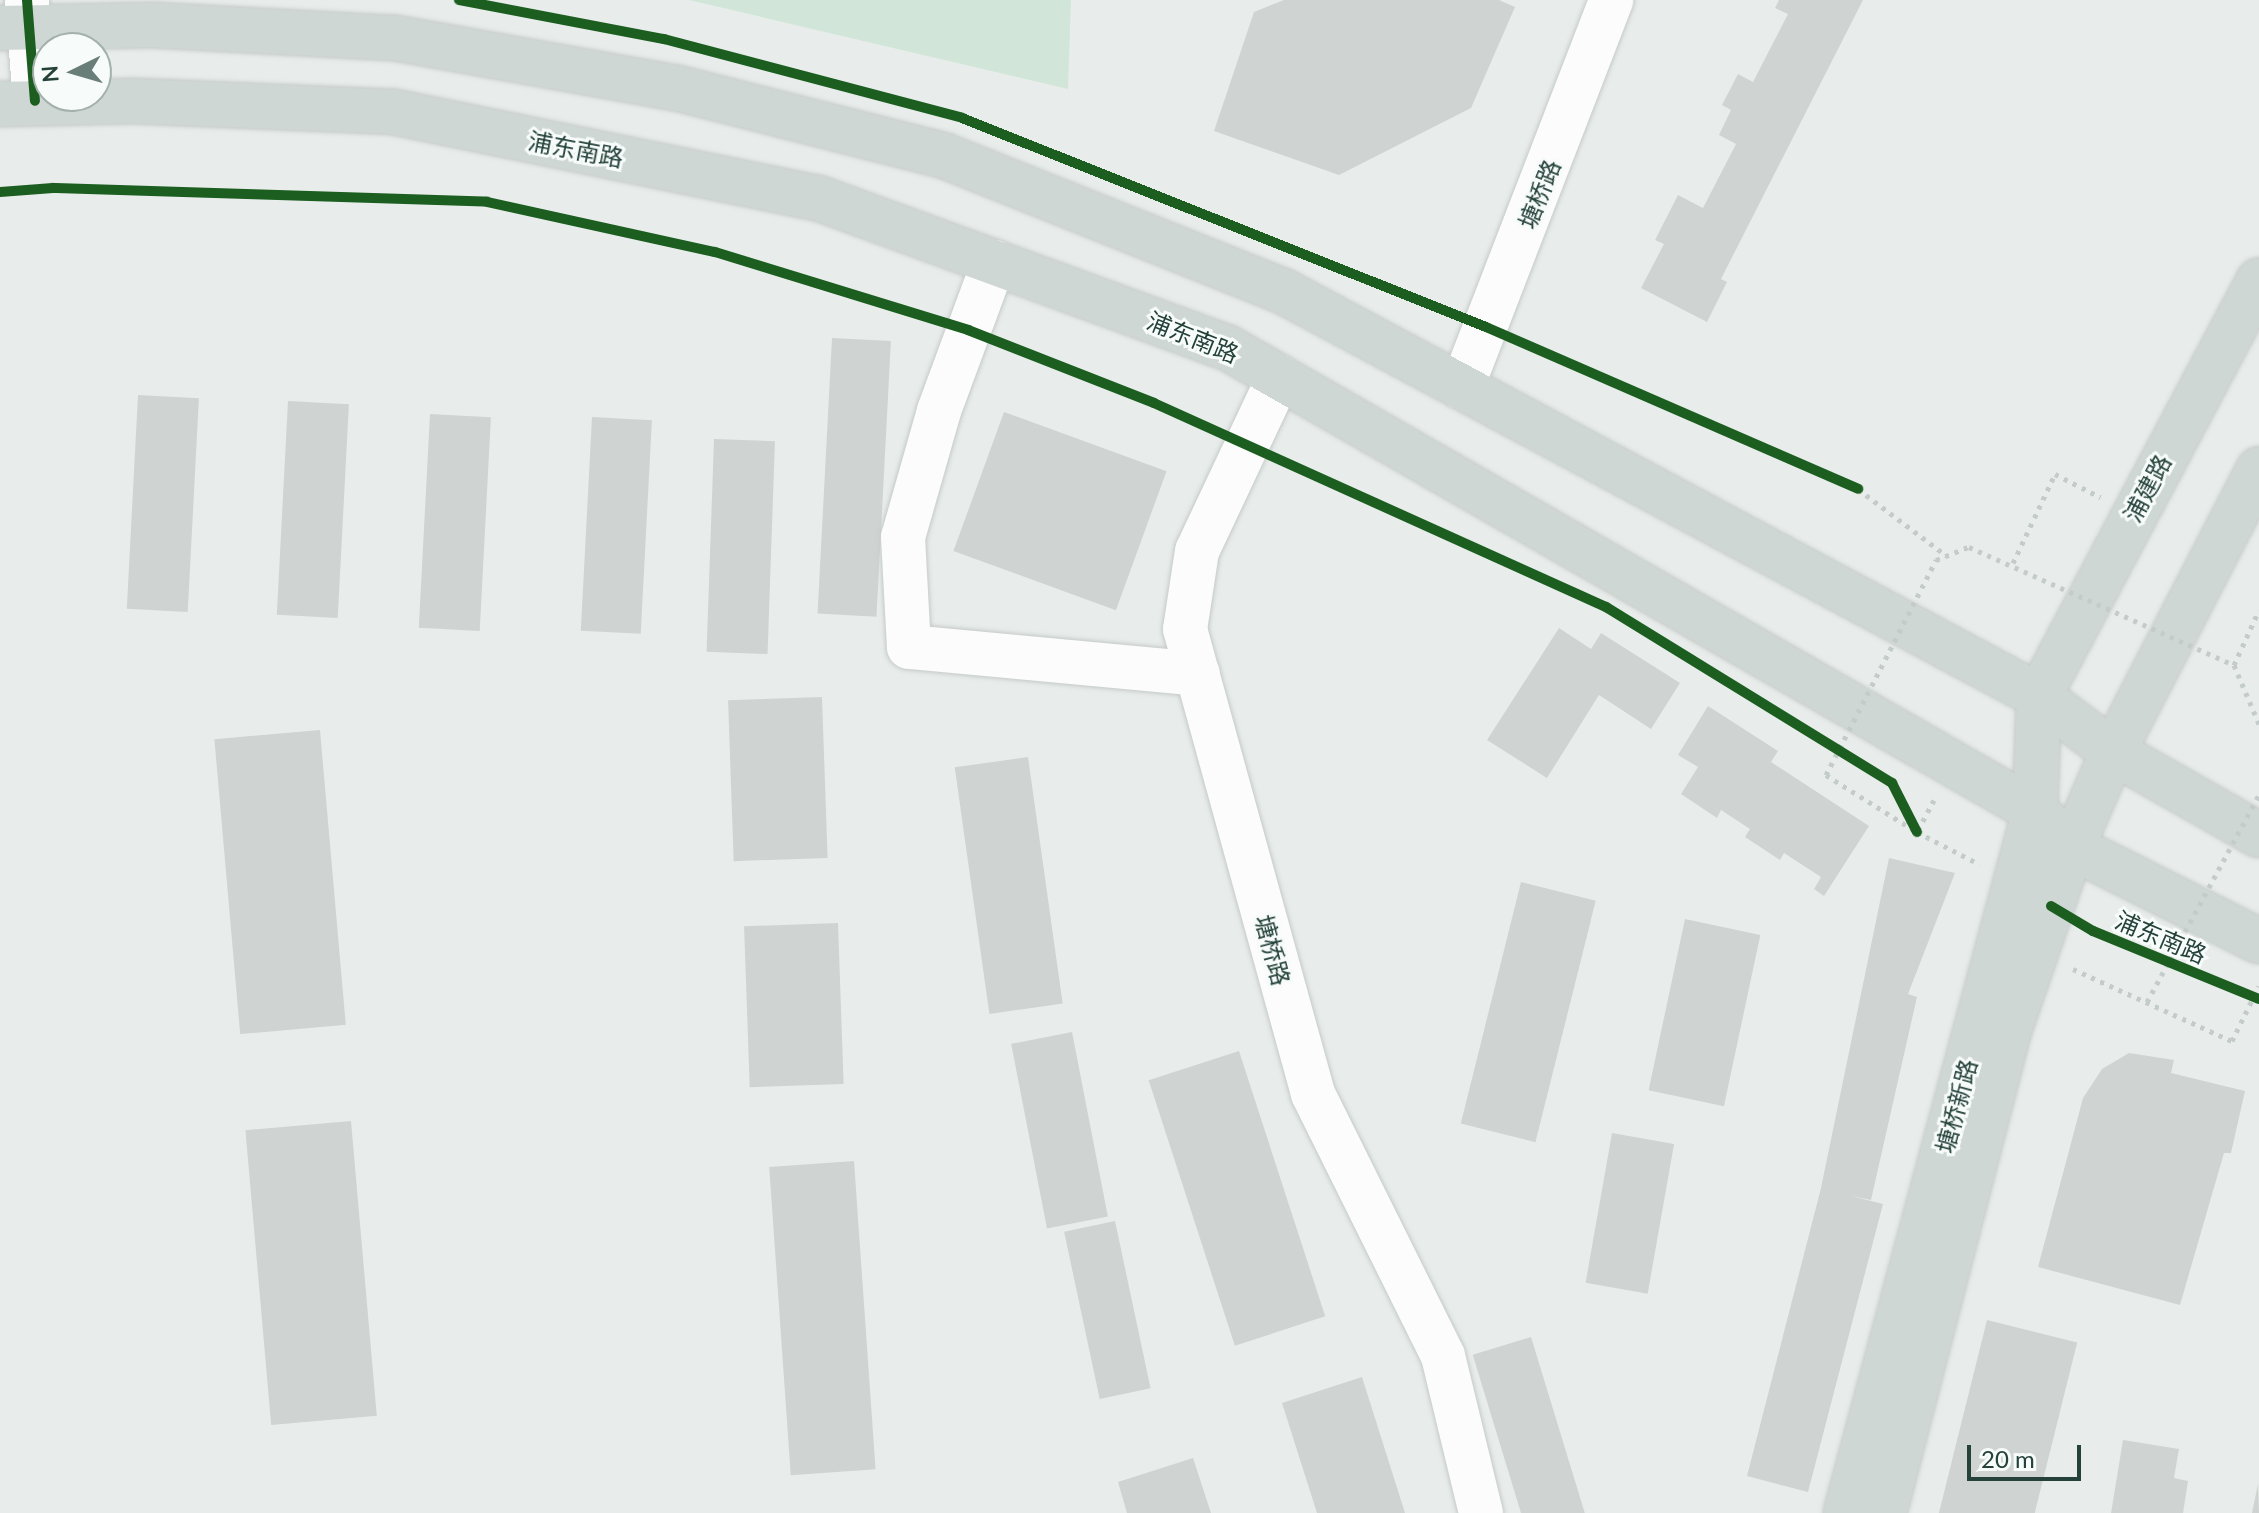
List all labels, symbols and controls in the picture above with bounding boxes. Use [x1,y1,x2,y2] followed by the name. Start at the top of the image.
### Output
[32,32,112,112] north arrow
[35,64,64,84] text: N
[526,126,626,172] street label: 浦东南路
[1512,155,1566,233] street label: 塘桥路
[1143,306,1243,368] street label: 浦东南路
[2117,449,2177,527] street label: 浦建路
[2111,905,2211,969] street label: 浦东南路
[1250,911,1296,989] street label: 塘桥路
[1930,1056,1982,1156] street label: 塘桥新路
[1971,1429,2085,1479] scale bar
[1981,1444,2035,1473] text: 20 m

